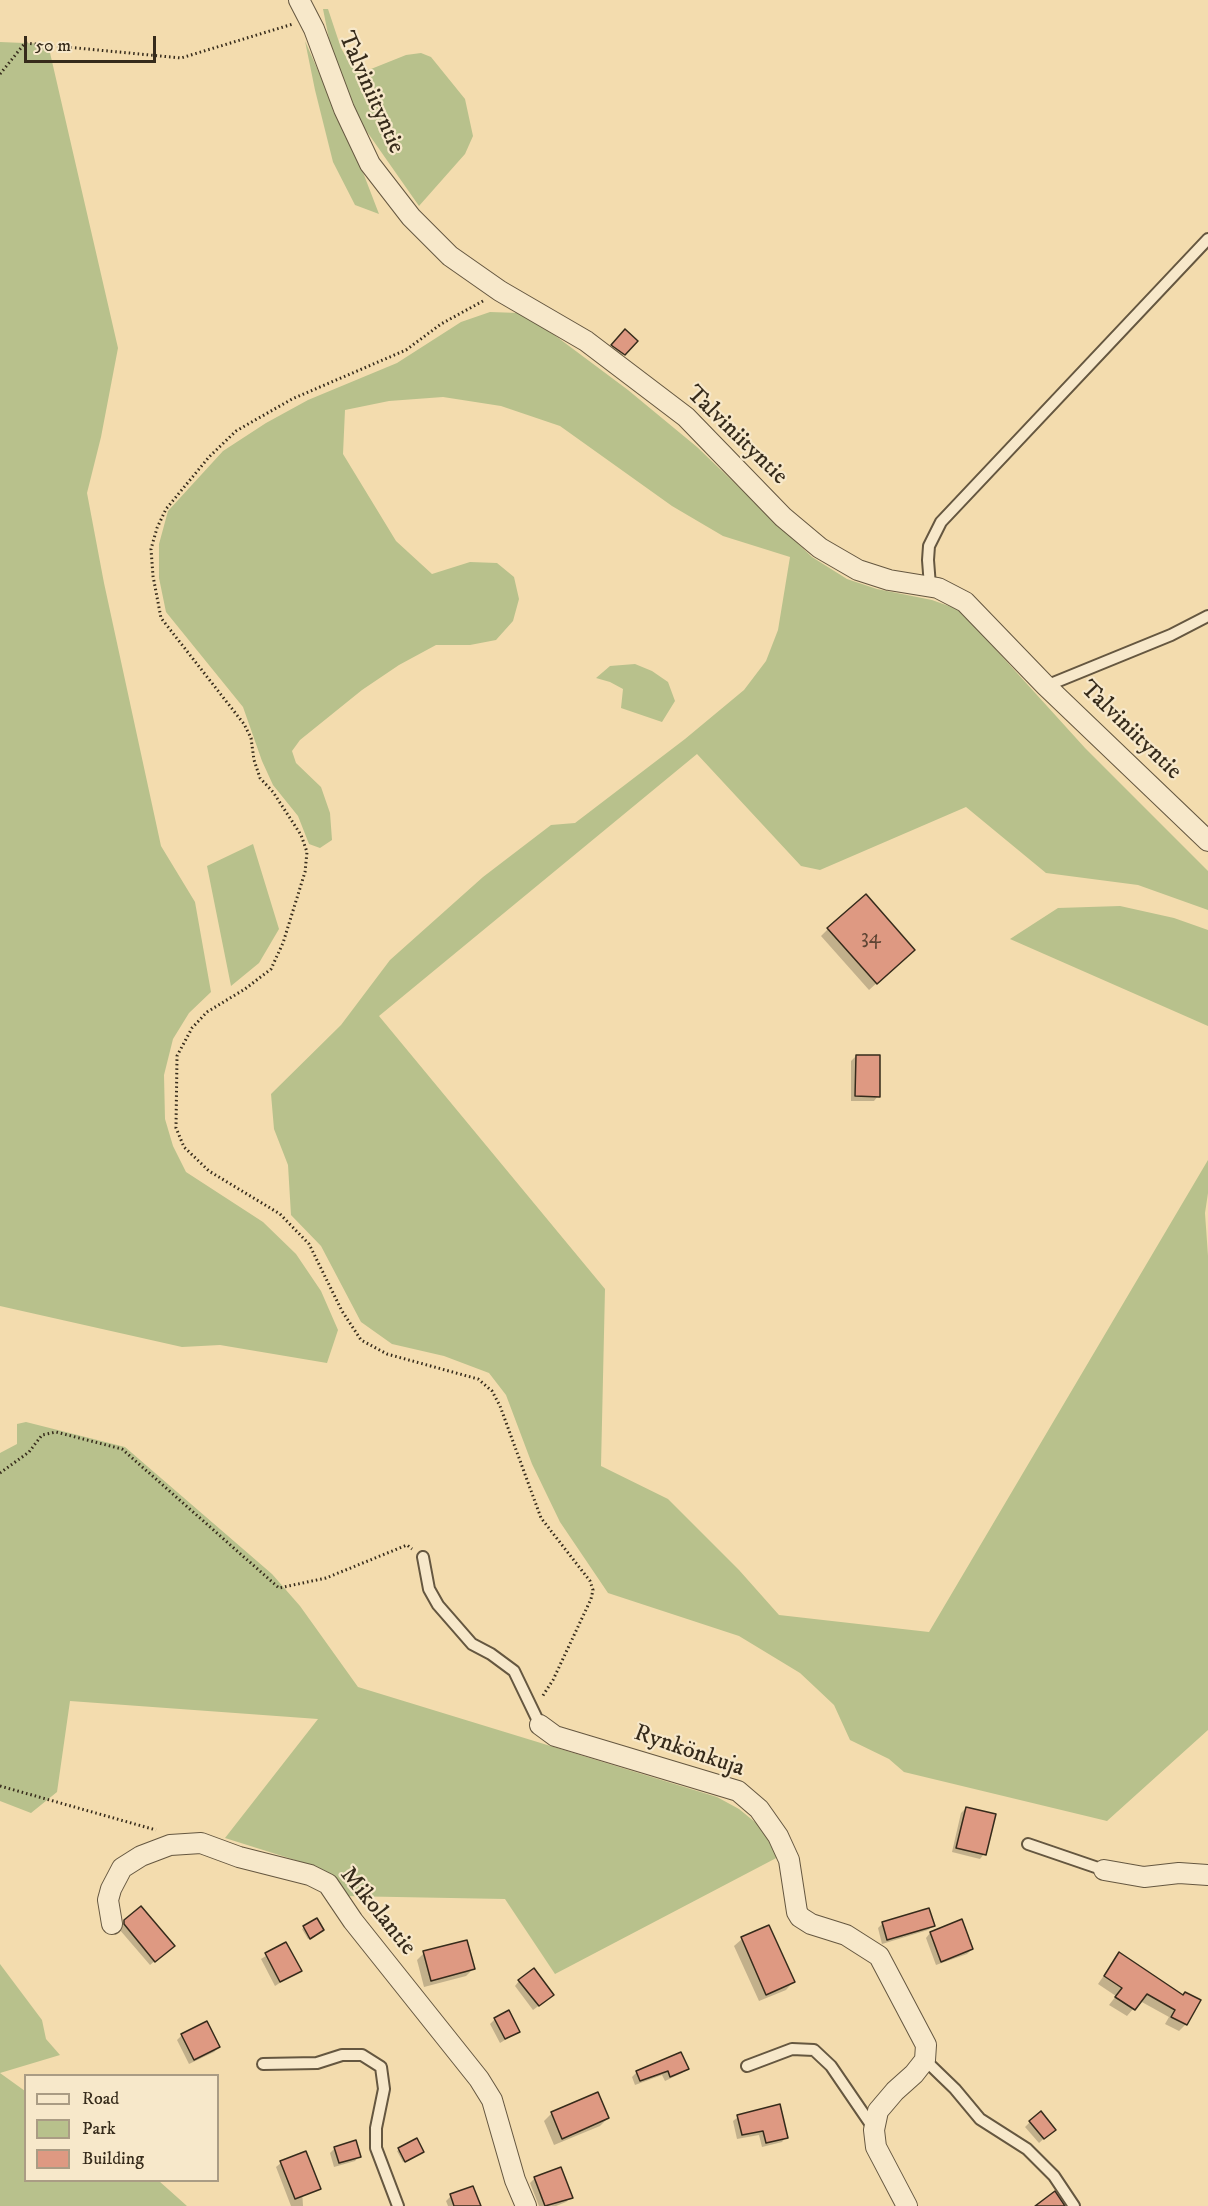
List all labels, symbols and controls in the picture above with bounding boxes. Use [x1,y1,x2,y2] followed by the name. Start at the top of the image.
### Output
[27,24,159,62] scale bar
[330,28,410,158] street label: Talviniityntie
[35,35,71,57] text: 50 m
[679,380,793,492] street label: Talviniityntie
[1073,675,1187,787] street label: Talviniityntie
[861,926,881,952] house number: 34
[630,1720,748,1784] street label: Rynkönkuja
[333,1862,421,1962] street label: Mikolantie
[24,2074,219,2182] legend
[82,2088,119,2110] text: Road
[82,2118,116,2140] text: Park
[82,2148,144,2170] text: Building

